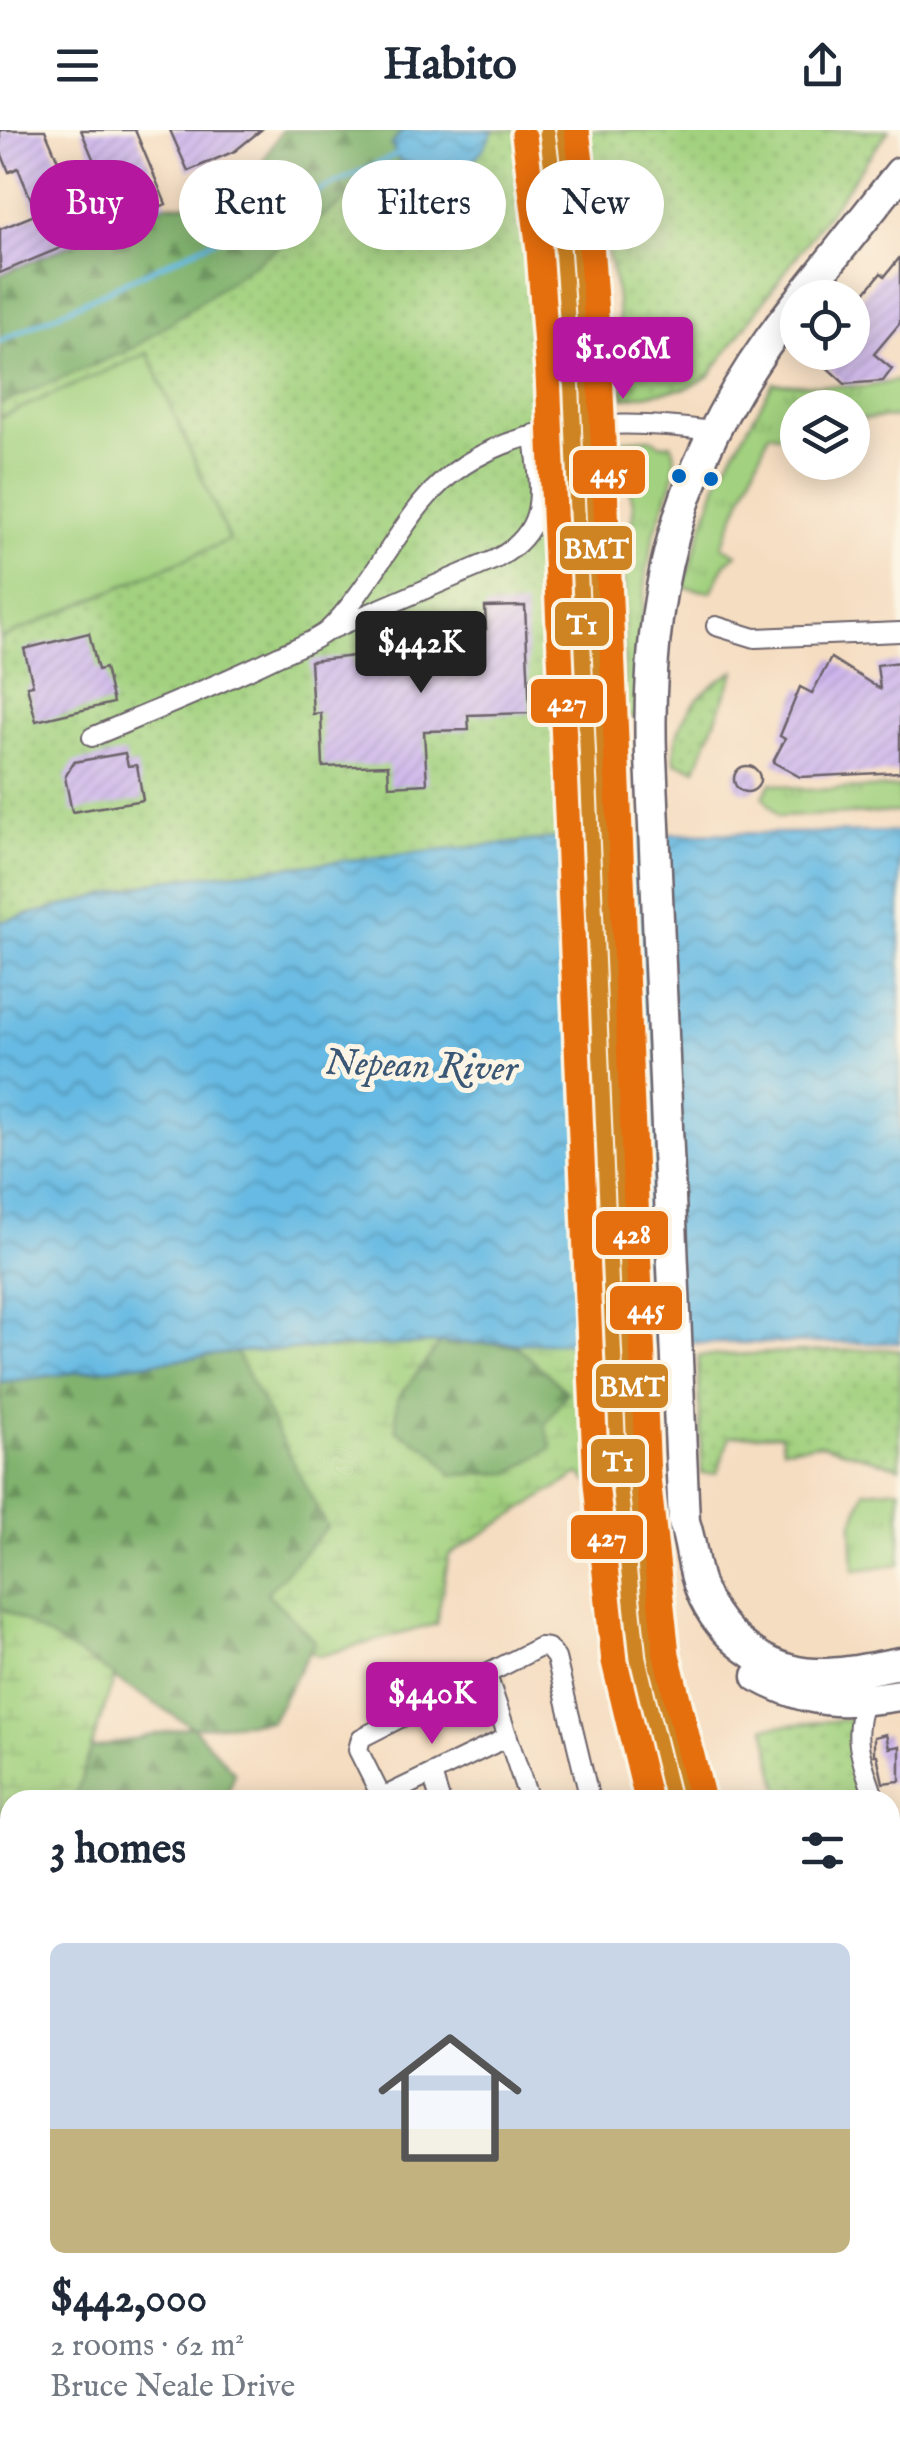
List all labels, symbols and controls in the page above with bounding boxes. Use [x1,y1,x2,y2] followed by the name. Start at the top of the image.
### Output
[383,37,517,94] text: Habito
[50,38,105,93] icon: menu
[795,38,850,93] icon: share
[30,160,159,250] chip: Buy
[179,160,322,250] chip: Rent
[342,160,506,250] chip: Filters
[526,160,664,250] chip: New
[780,280,870,480] map controls
[780,280,870,370] button: locate
[542,317,704,402] pin: $1.06M
[575,329,671,370] text: $1.06M
[780,390,870,480] button: layers
[571,448,647,496] line badge: 445
[590,457,628,492] text: 445
[669,466,689,486] unlabelled marker
[701,469,721,489] unlabelled marker
[558,524,634,572] line badge: BMT
[563,533,629,568] text: BMT
[553,600,611,648] line badge: T1
[566,609,597,644] text: T1
[351,611,491,696] pin: $442K
[377,623,465,664] text: $442K
[529,677,605,725] line badge: 427
[547,686,587,721] text: 427
[324,1040,520,1094] water label: Nepean River
[594,1209,670,1257] line badge: 428
[613,1218,651,1253] text: 428
[608,1284,684,1332] line badge: 445
[627,1293,665,1328] text: 445
[594,1362,670,1410] line badge: BMT
[599,1371,665,1406] text: BMT
[589,1437,647,1485] line badge: T1
[602,1446,633,1481] text: T1
[569,1513,645,1561] line badge: 427
[587,1521,627,1556] text: 427
[362,1662,502,1747] pin: $440K
[388,1674,476,1715] text: $440K
[795,1823,850,1878] icon: filters
[50,1824,186,1877] text: 3 homes
[360,2008,540,2188] icon: home
[50,2273,207,2326] text: $442,000
[50,2326,244,2367] text: 2 rooms · 62 m²
[50,2367,295,2408] text: Bruce Neale Drive

